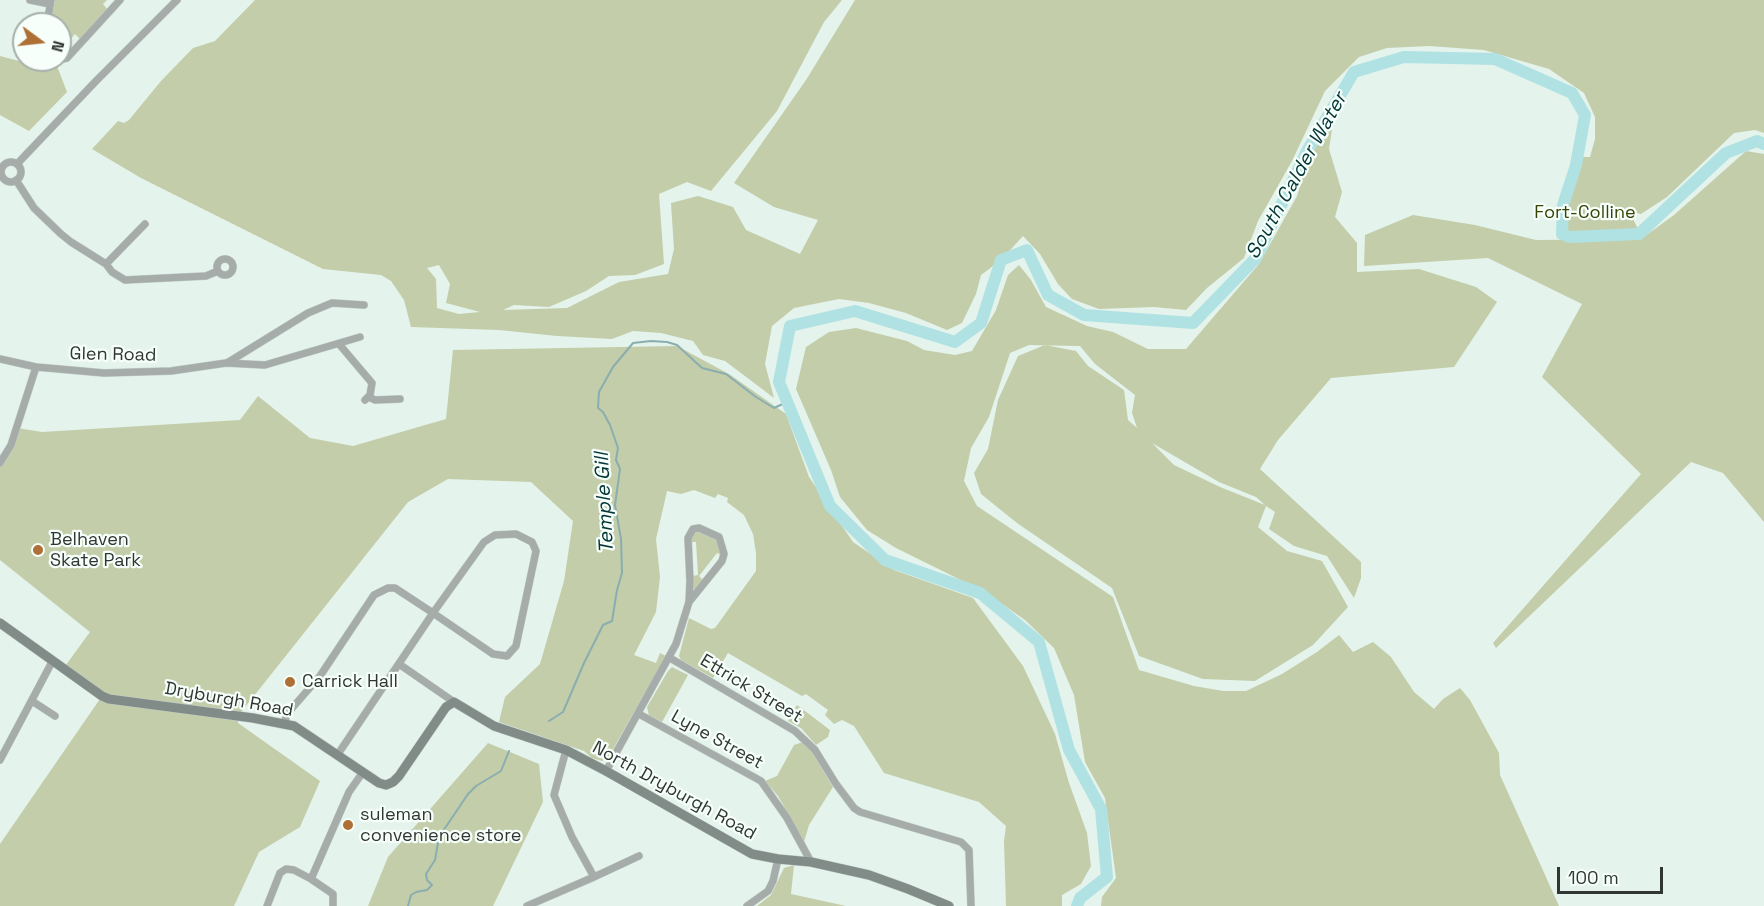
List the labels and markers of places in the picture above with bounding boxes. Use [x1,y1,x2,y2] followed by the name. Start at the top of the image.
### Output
[50,529,141,572] place label: Belhaven Skate Park
[31,543,45,557] marker: Belhaven Skate Park
[302,671,398,693] place label: Carrick Hall
[283,675,297,689] marker: Carrick Hall
[360,804,521,846] place label: suleman convenience store
[341,818,355,832] marker: suleman convenience store

